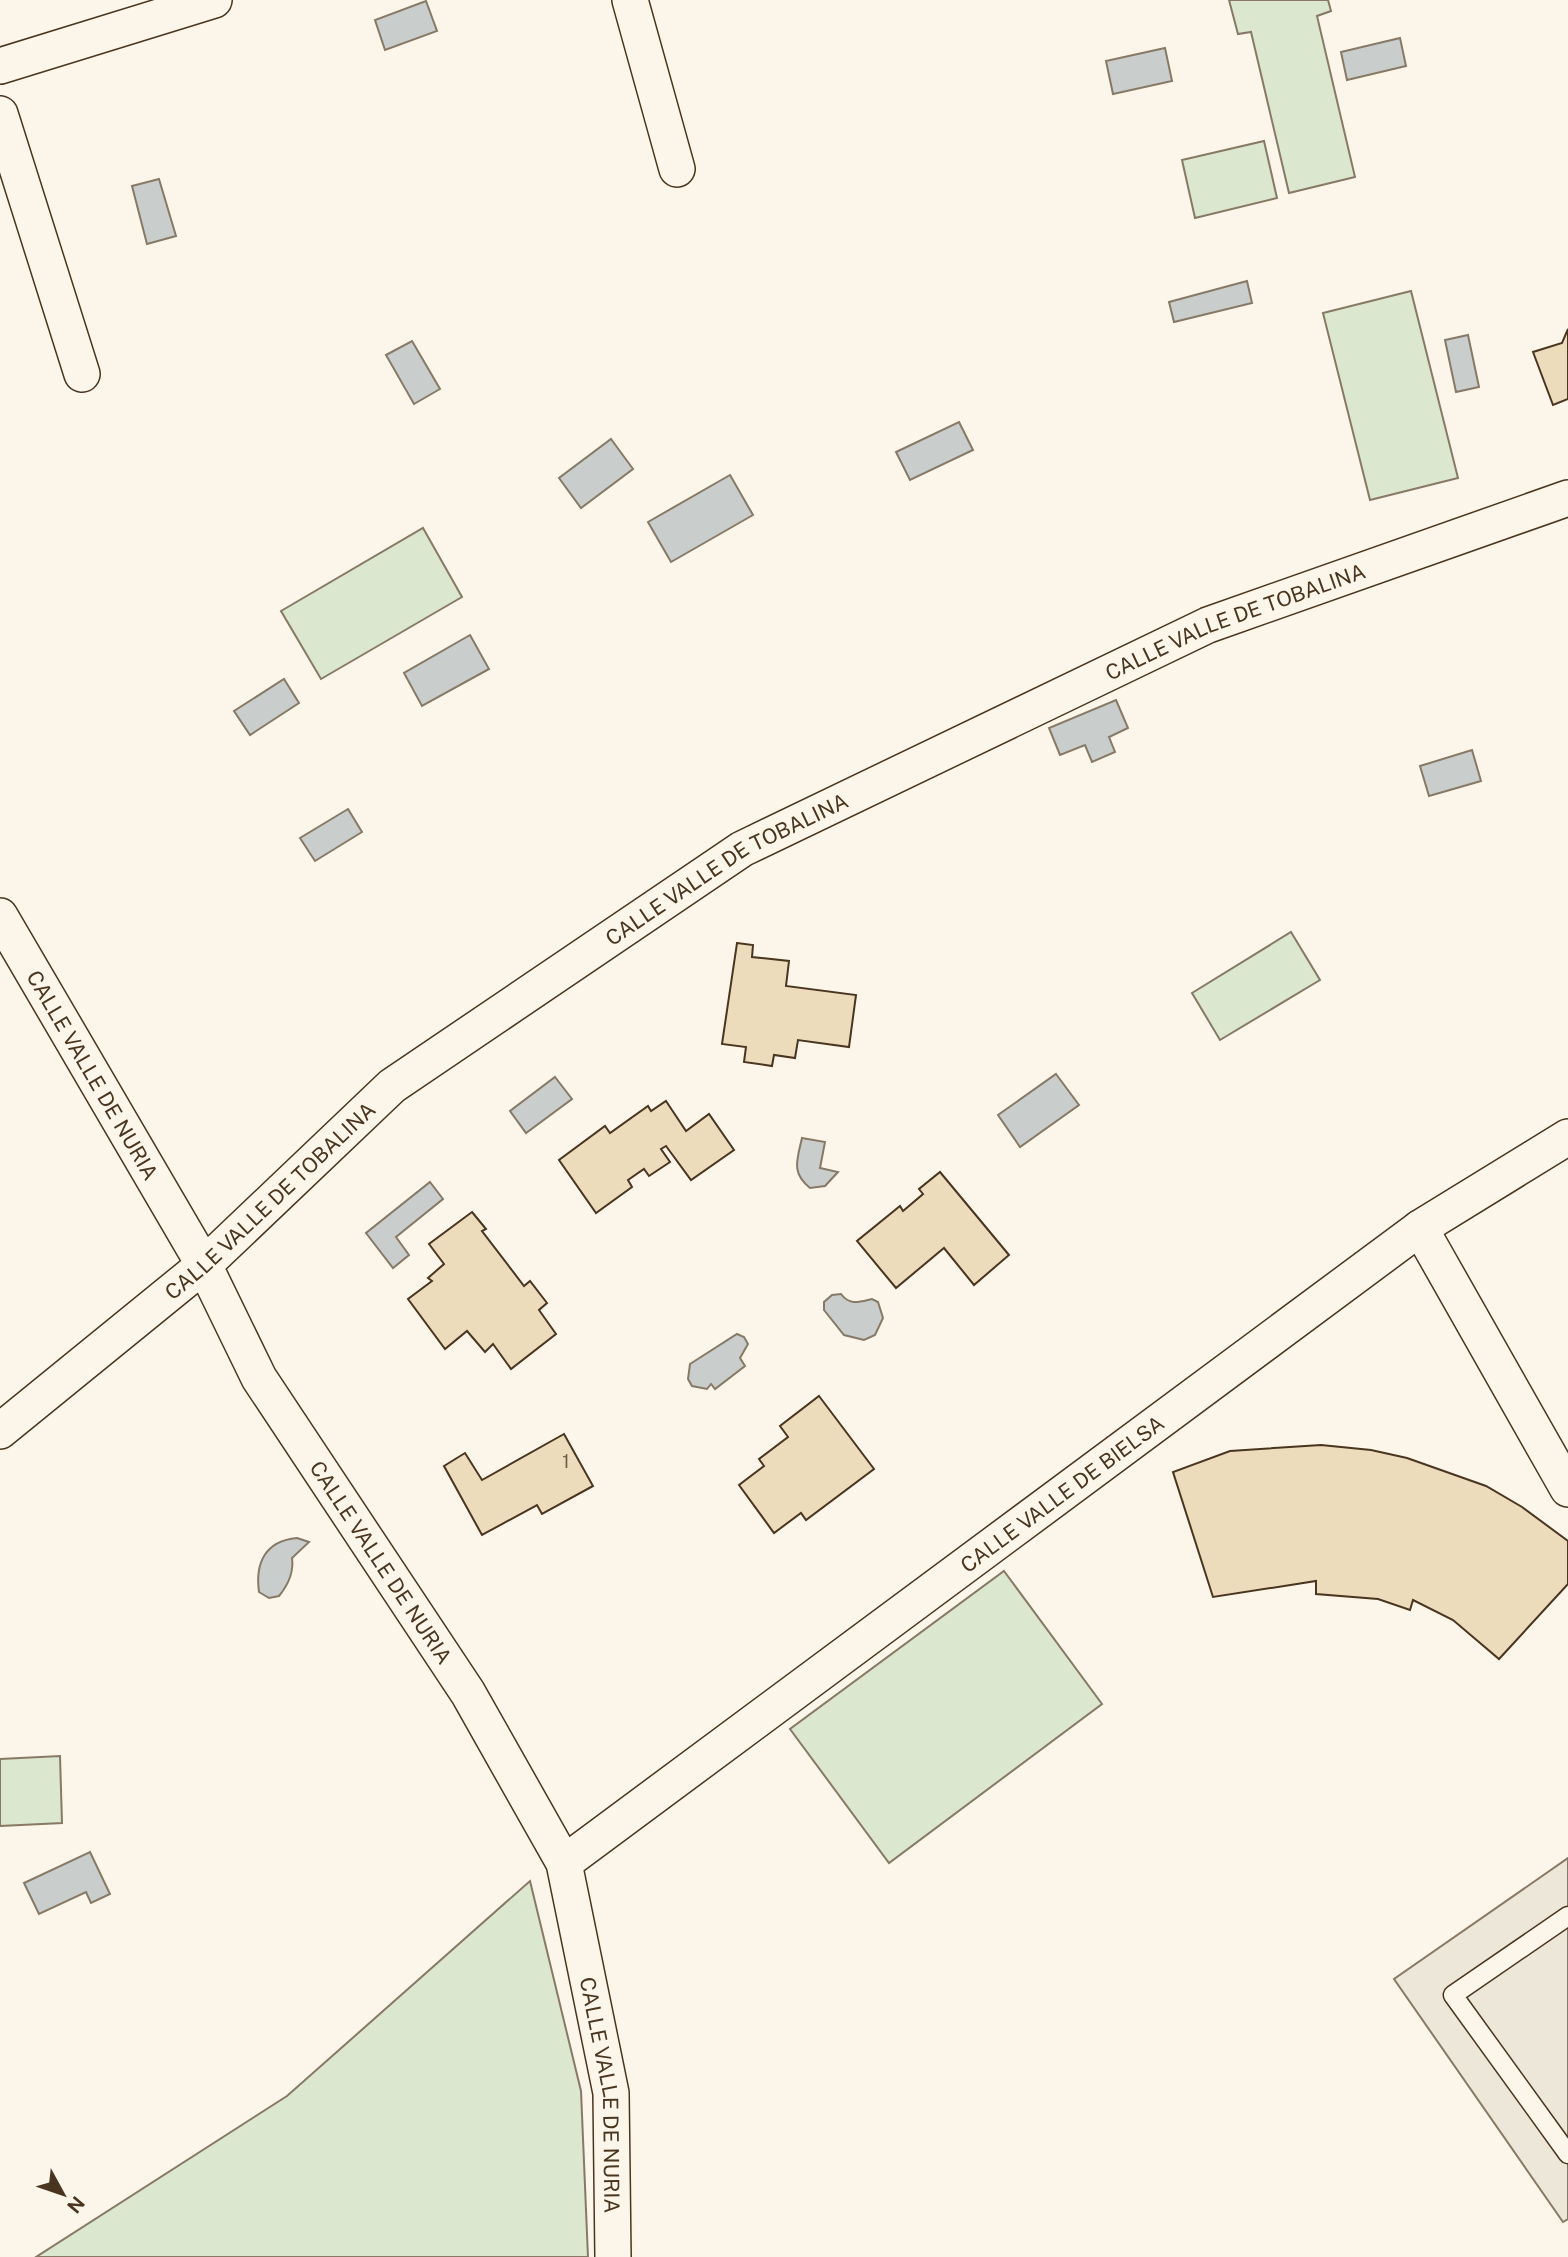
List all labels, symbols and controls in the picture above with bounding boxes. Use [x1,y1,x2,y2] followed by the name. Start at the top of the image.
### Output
[1101,558,1369,685] street label: CALLE VALLE DE TOBALINA
[600,787,852,950] street label: CALLE VALLE DE TOBALINA
[22,966,164,1184] street label: CALLE VALLE DE NURIA
[160,1096,380,1304] street label: CALLE VALLE DE TOBALINA
[955,1410,1169,1577] street label: CALLE VALLE DE BIELSA
[562,1451,570,1472] house number: 1
[305,1456,458,1669] street label: CALLE VALLE DE NURIA
[575,1975,625,2213] street label: CALLE VALLE DE NURIA
[28,2159,98,2229] north arrow
[63,2192,89,2218] text: N

